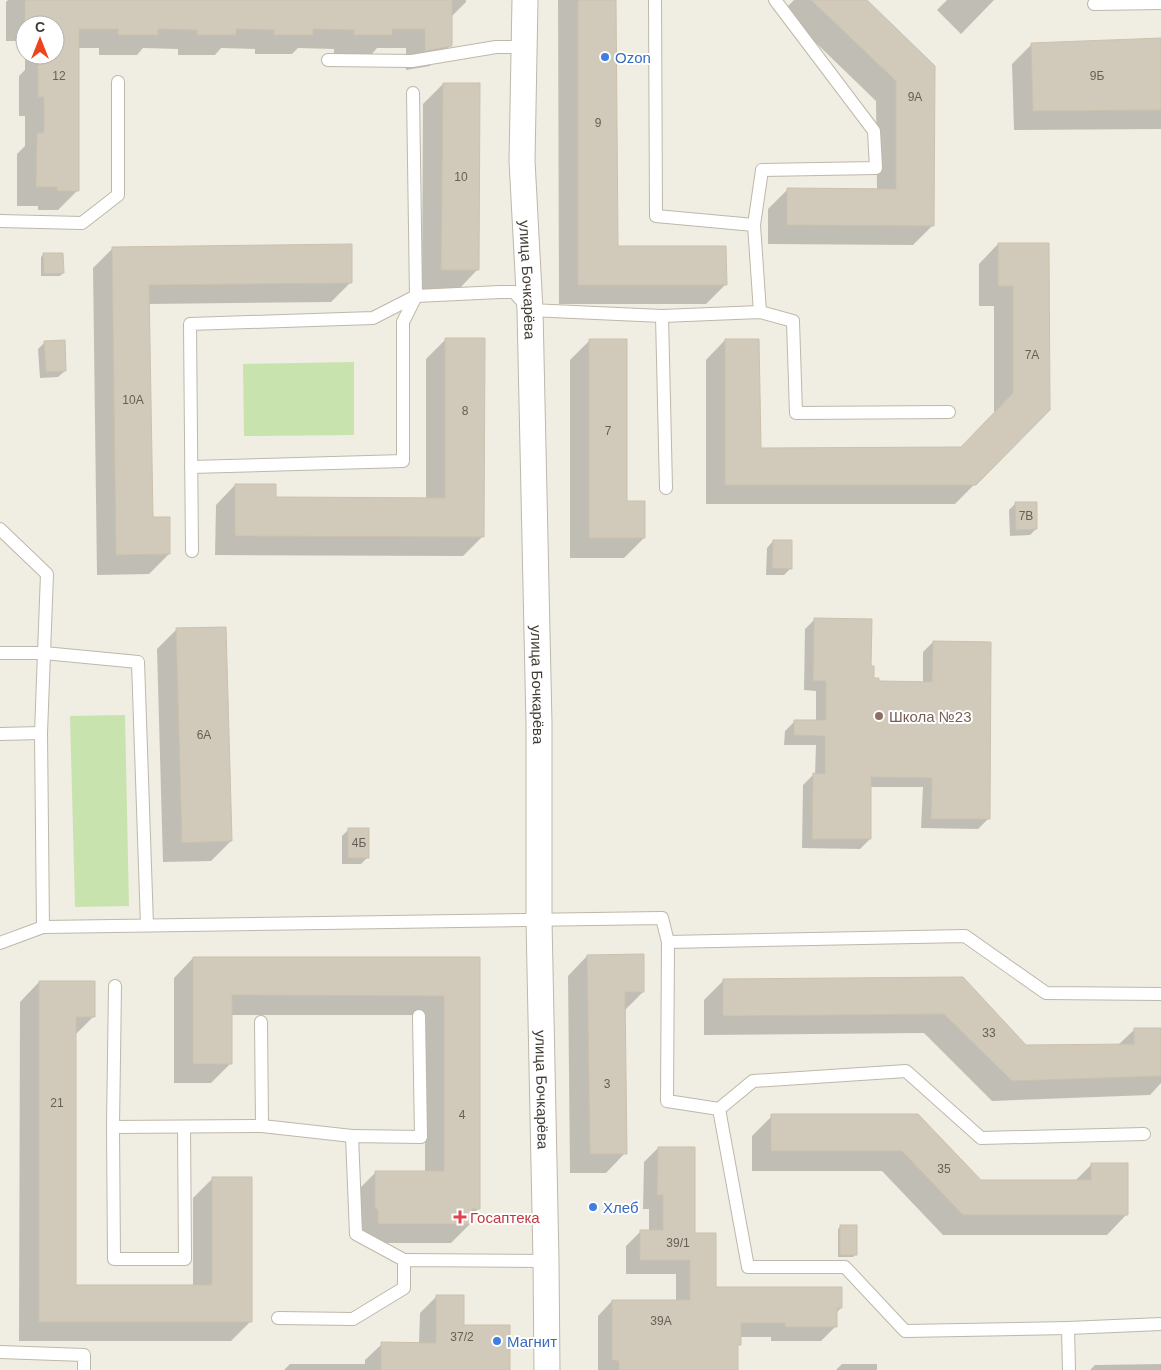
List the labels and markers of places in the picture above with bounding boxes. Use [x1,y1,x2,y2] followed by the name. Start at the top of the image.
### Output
[615,49,651,66] place label: Ozon
[599,51,611,63] marker: Ozon
[889,708,972,725] place label: Школа №23
[873,710,885,722] marker: Школа №23
[603,1199,639,1216] place label: Хлеб
[587,1201,599,1213] marker: Хлеб
[470,1209,540,1226] place label: Госаптека
[454,1211,466,1223] marker: Госаптека
[507,1333,557,1350] place label: Магнит
[491,1335,503,1347] marker: Магнит

